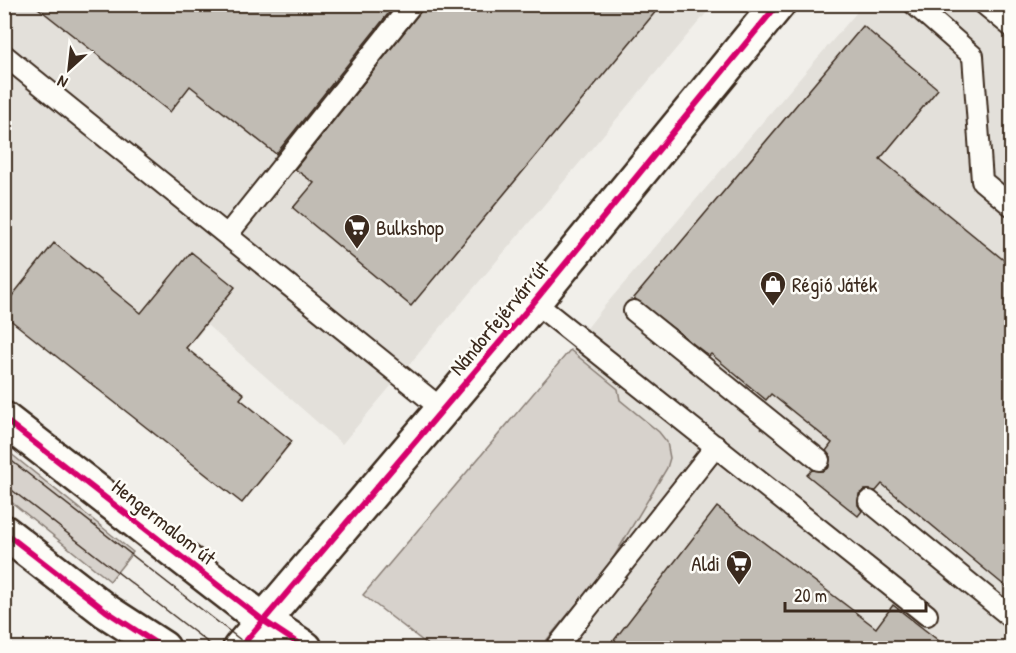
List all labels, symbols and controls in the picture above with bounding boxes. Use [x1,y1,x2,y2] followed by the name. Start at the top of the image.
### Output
[39,39,99,99] north arrow
[53,70,71,94] text: N
[342,212,372,250] supermarket icon: Bulkshop
[376,213,444,242] place label: Bulkshop
[443,254,556,381] street label: Nándorfejérvári út
[758,269,788,307] shop icon: Régió Játék
[792,270,878,299] place label: Régió Játék
[106,472,223,572] street label: Hengermalom út
[724,548,754,586] supermarket icon: Aldi
[691,549,720,578] place label: Aldi
[785,575,926,613] scale bar
[794,583,827,608] text: 20 m

